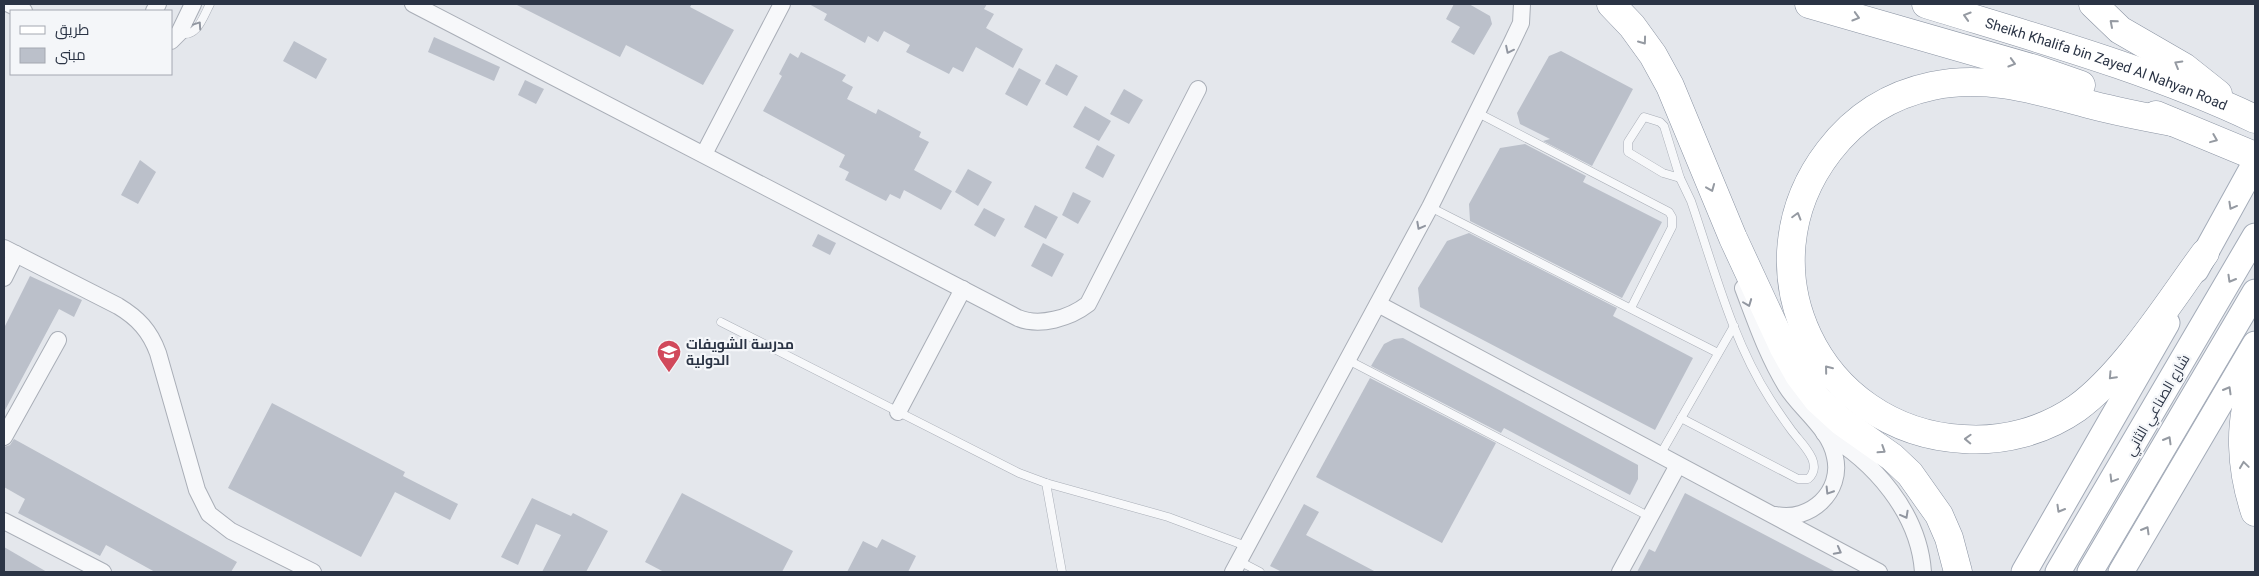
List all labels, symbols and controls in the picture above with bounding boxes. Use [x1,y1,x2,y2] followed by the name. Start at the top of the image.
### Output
[10,10,172,75] legend
[1852,12,1860,22] one-way arrow
[1963,12,1972,22] one-way arrow
[1983,15,2230,113] street label: Sheikh Khalifa bin Zayed Al Nahyan Road
[2110,20,2119,29] one-way arrow
[55,21,89,40] text: طريق
[192,21,201,31] one-way arrow
[1637,35,1646,45] one-way arrow
[1505,45,1515,54] one-way arrow
[55,46,86,65] text: مبنى
[2008,57,2016,67] one-way arrow
[2174,61,2183,71] one-way arrow
[2209,133,2218,144] one-way arrow
[1706,183,1716,191] one-way arrow
[2228,200,2238,209] one-way arrow
[1791,212,1801,221] one-way arrow
[1416,221,1426,230] one-way arrow
[2227,273,2237,282] one-way arrow
[1742,298,1752,306] one-way arrow
[686,336,794,369] place label: مدرسة الشويفات الدولية
[656,339,682,373] school or university icon: مدرسة الشويفات الدولية
[2121,351,2196,461] street label: شارع الصناعي الثاني
[1825,366,1834,375] one-way arrow
[2109,370,2118,379] one-way arrow
[2222,387,2232,396] one-way arrow
[1964,434,1972,445] one-way arrow
[2162,436,2172,445] one-way arrow
[1876,444,1885,454] one-way arrow
[2239,461,2250,469] one-way arrow
[2110,473,2120,482] one-way arrow
[1826,486,1835,495] one-way arrow
[2056,503,2066,512] one-way arrow
[1899,509,1909,518] one-way arrow
[2139,527,2149,536] one-way arrow
[1833,545,1842,555] one-way arrow

